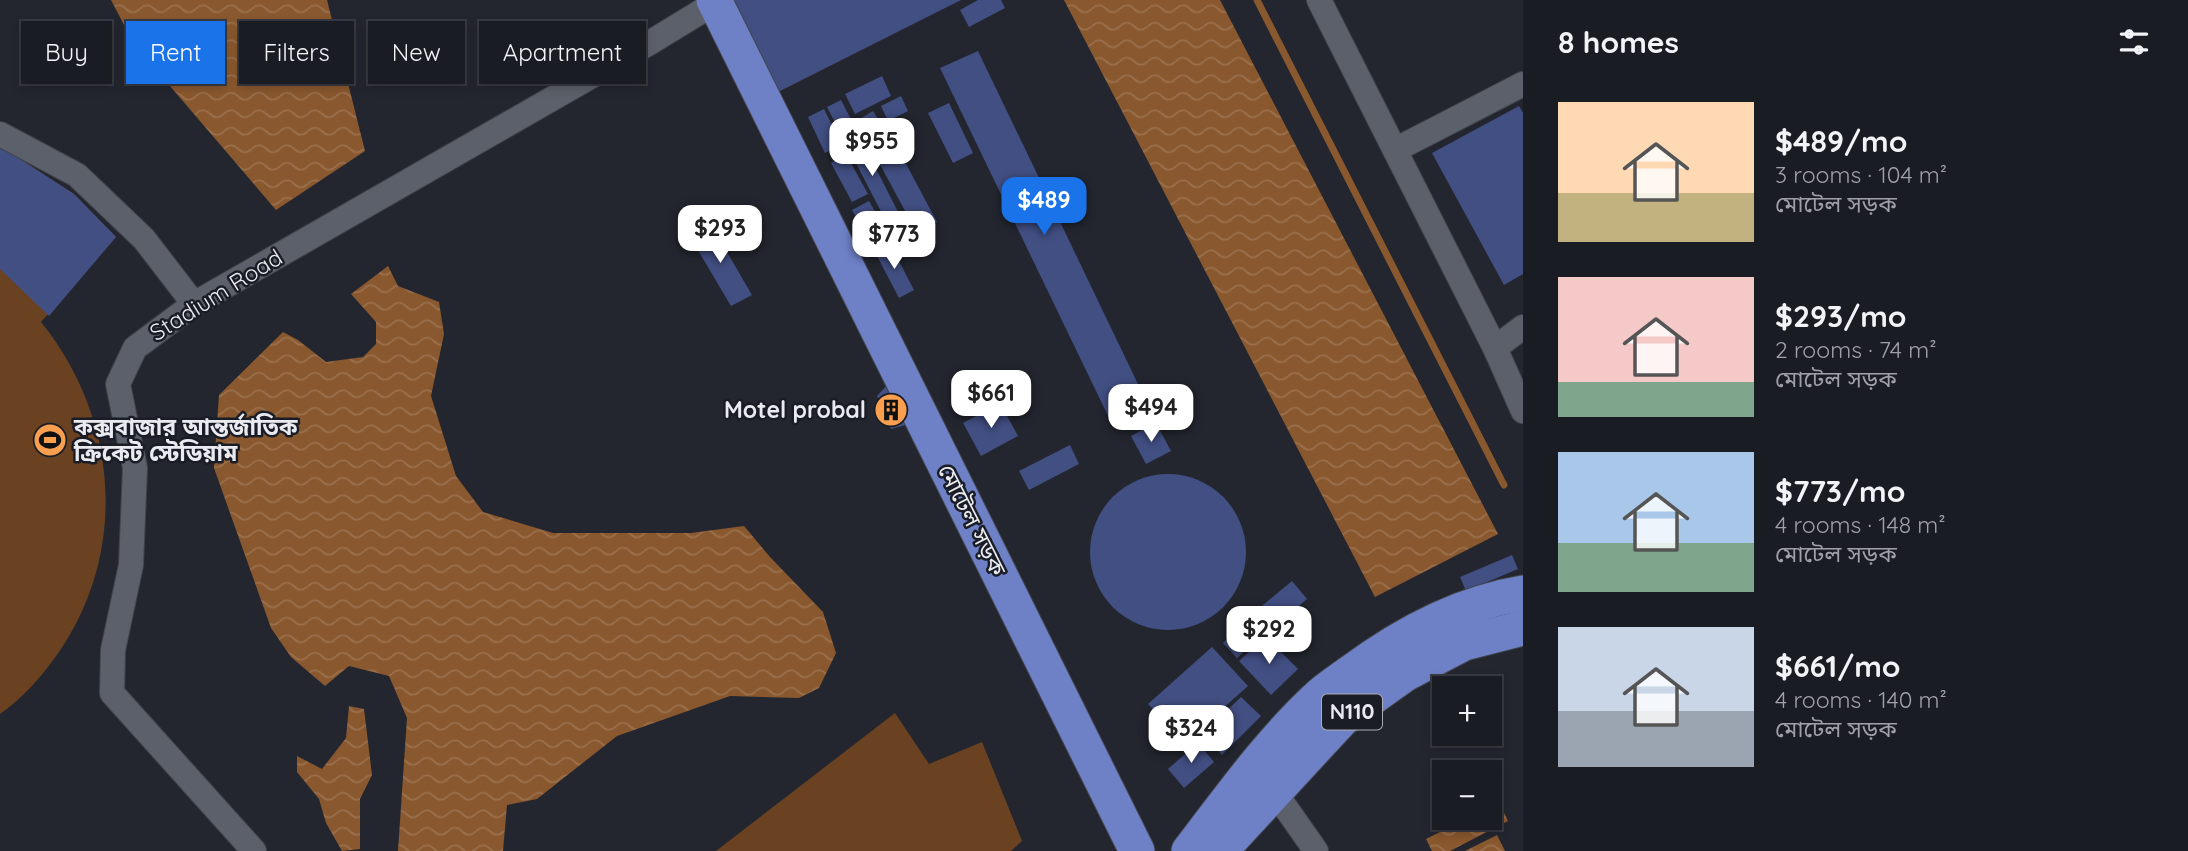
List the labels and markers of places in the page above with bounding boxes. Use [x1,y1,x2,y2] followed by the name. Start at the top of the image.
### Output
[831,118,913,178] pin: $955
[1003,177,1085,237] pin: $489
[679,205,761,265] pin: $293
[853,212,935,271] pin: $773
[950,370,1032,430] pin: $661
[1110,384,1192,444] pin: $494
[872,391,910,429] building icon: Motel probal
[724,395,866,424] place label: Motel probal
[73,412,298,467] place label: কক্সবাজার আন্তর্জাতিক ক্রিকেট স্টেডিয়াম
[31,421,69,459] sports icon: কক্সবাজার আন্তর্জাতিক ক্রিকেট স্টেডিয়াম
[1228,606,1310,666] pin: $292
[1150,706,1232,765] pin: $324

